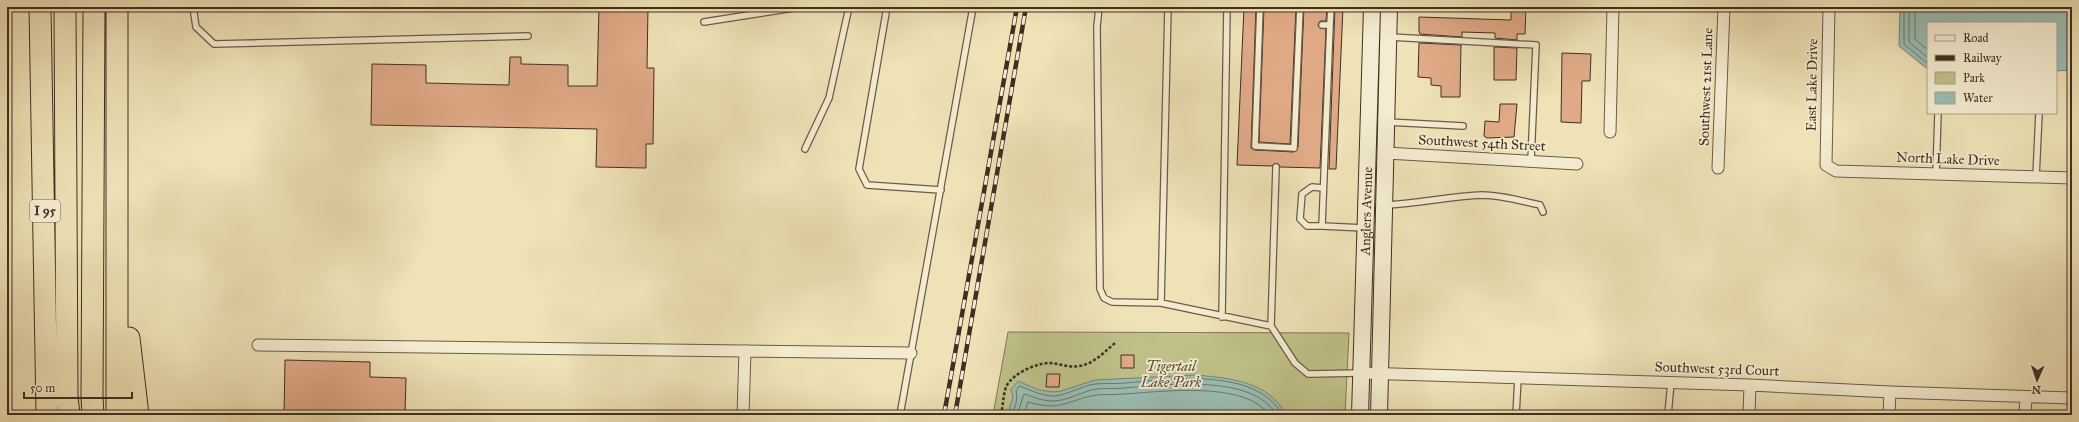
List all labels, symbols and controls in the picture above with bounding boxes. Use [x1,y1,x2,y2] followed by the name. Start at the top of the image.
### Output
[1927,22,2057,114] legend
[1695,27,1717,146] street label: Southwest 21st Lane
[1963,31,1989,45] text: Road
[1803,38,1821,132] street label: East Lake Drive
[1963,51,2002,65] text: Railway
[1963,71,1985,85] text: Park
[1963,91,1993,105] text: Water
[1418,131,1546,155] street label: Southwest 54th Street
[1896,149,2000,169] street label: North Lake Drive
[1356,166,1376,257] street label: Anglers Avenue
[30,200,60,222] road number: I 95
[1140,358,1202,391] park label: Tigertail Lake Park
[1654,358,1780,380] street label: Southwest 53rd Court
[2017,360,2057,400] north arrow
[24,374,132,400] scale bar
[30,381,55,395] text: 50 m
[2031,383,2042,396] text: N

